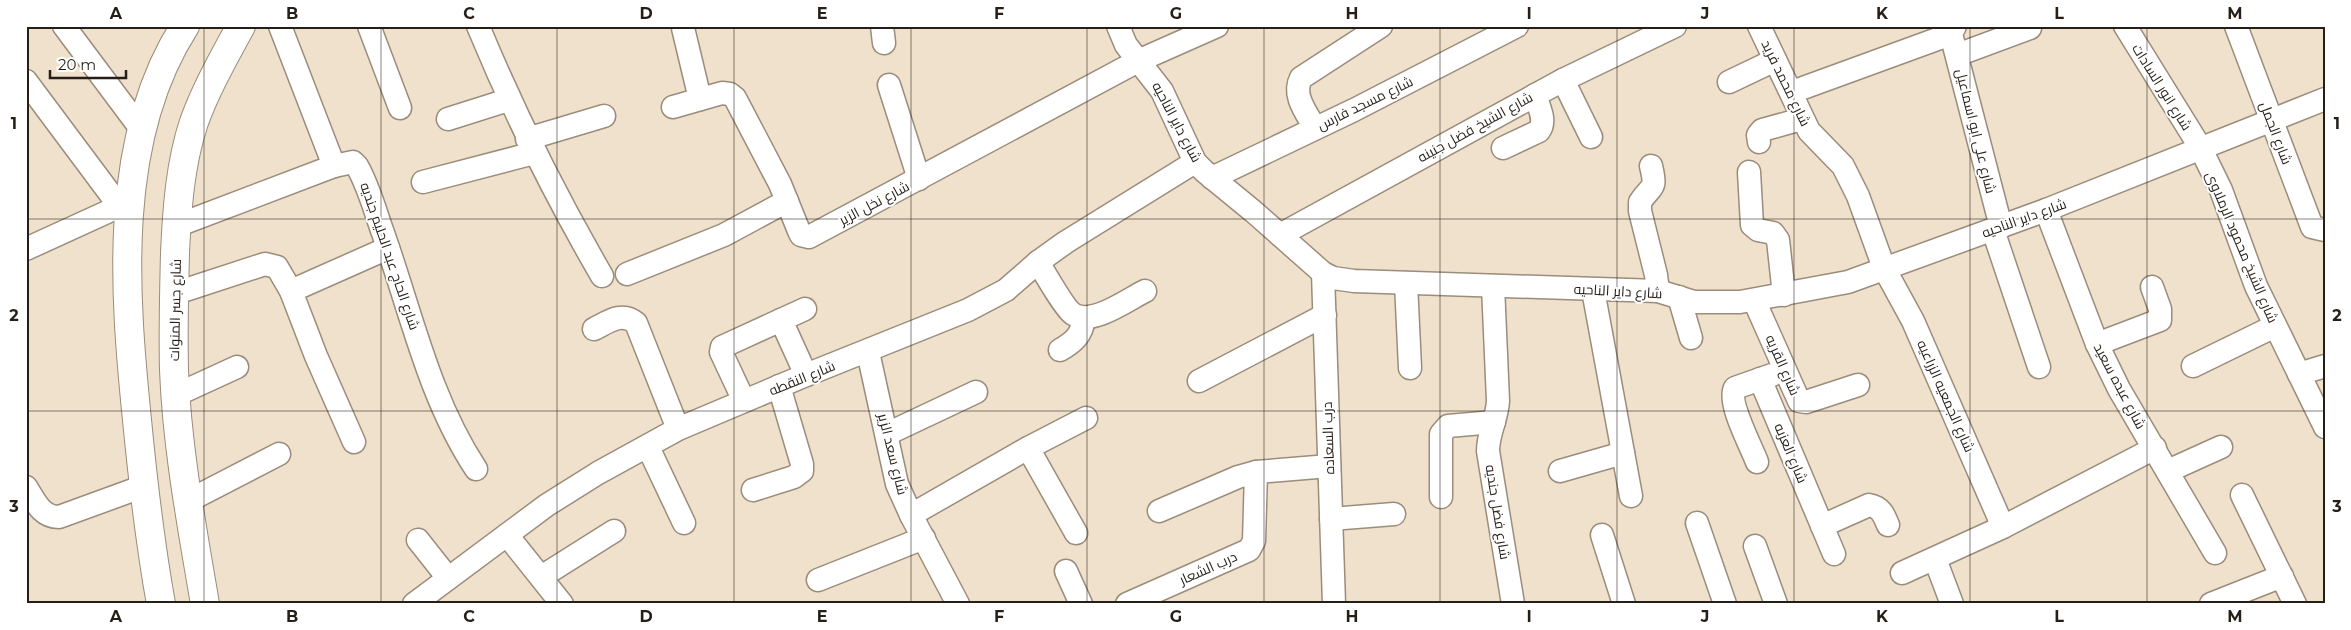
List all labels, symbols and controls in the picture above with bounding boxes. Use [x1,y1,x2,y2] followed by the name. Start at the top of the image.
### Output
[109,4,123,23] text: A
[286,4,298,23] text: B
[463,4,475,23] text: C
[639,4,653,23] text: D
[817,4,827,23] text: E
[994,4,1004,23] text: F
[1170,4,1182,23] text: G
[1346,4,1358,23] text: H
[1526,4,1532,23] text: I
[1700,4,1709,23] text: J
[1876,4,1889,23] text: K
[2054,4,2064,23] text: L
[2227,4,2243,23] text: M
[1757,37,1815,129] street label: شارع محمد فريد
[2128,40,2196,134] street label: شارع انور السادات
[50,48,126,80] scale bar
[58,55,96,74] text: 20 m
[1952,67,2000,195] street label: شارع على ابو اسماعيل
[1314,72,1416,134] street label: شارع مسجد فارس
[1148,79,1206,165] street label: شارع داير الناحيه
[1414,88,1536,166] street label: شارع الشيخ فضل جنينه
[2256,99,2296,167] street label: شارع الجمل
[11,114,17,133] text: 1
[2334,114,2340,133] text: 1
[2202,169,2282,325] street label: شارع الشيخ محمود الرملاوى
[835,177,912,230] street label: شارع نخل الزير
[355,180,424,332] street label: شارع الحاج عبد الحليم جنديه
[1979,194,2069,242] street label: شارع داير الناحيه
[165,259,185,361] street label: شارع جسر المنوات
[1573,280,1663,302] street label: شارع داير الناحيه
[9,306,19,325] text: 2
[2332,306,2342,325] text: 2
[1762,332,1804,398] street label: شارع القريه
[1913,337,1979,455] street label: شارع الجمعيه الزراعيه
[2090,340,2150,432] street label: شارع عبده سعيد
[766,357,838,399] street label: شارع النقطه
[1318,401,1338,475] street label: درب السعاده
[874,410,912,497] street label: شارع سعد الزير
[1770,420,1812,486] street label: شارع العزبه
[1482,463,1514,561] street label: شارع فضل جنديه
[8,497,19,516] text: 3
[2331,497,2342,516] text: 3
[1175,547,1240,589] street label: درب الشعار
[109,607,123,626] text: A
[286,607,298,626] text: B
[463,607,475,626] text: C
[639,607,653,626] text: D
[817,607,827,626] text: E
[994,607,1004,626] text: F
[1170,607,1182,626] text: G
[1346,607,1358,626] text: H
[1526,607,1532,626] text: I
[1700,607,1709,626] text: J
[1876,607,1889,626] text: K
[2054,607,2064,626] text: L
[2227,607,2243,626] text: M

